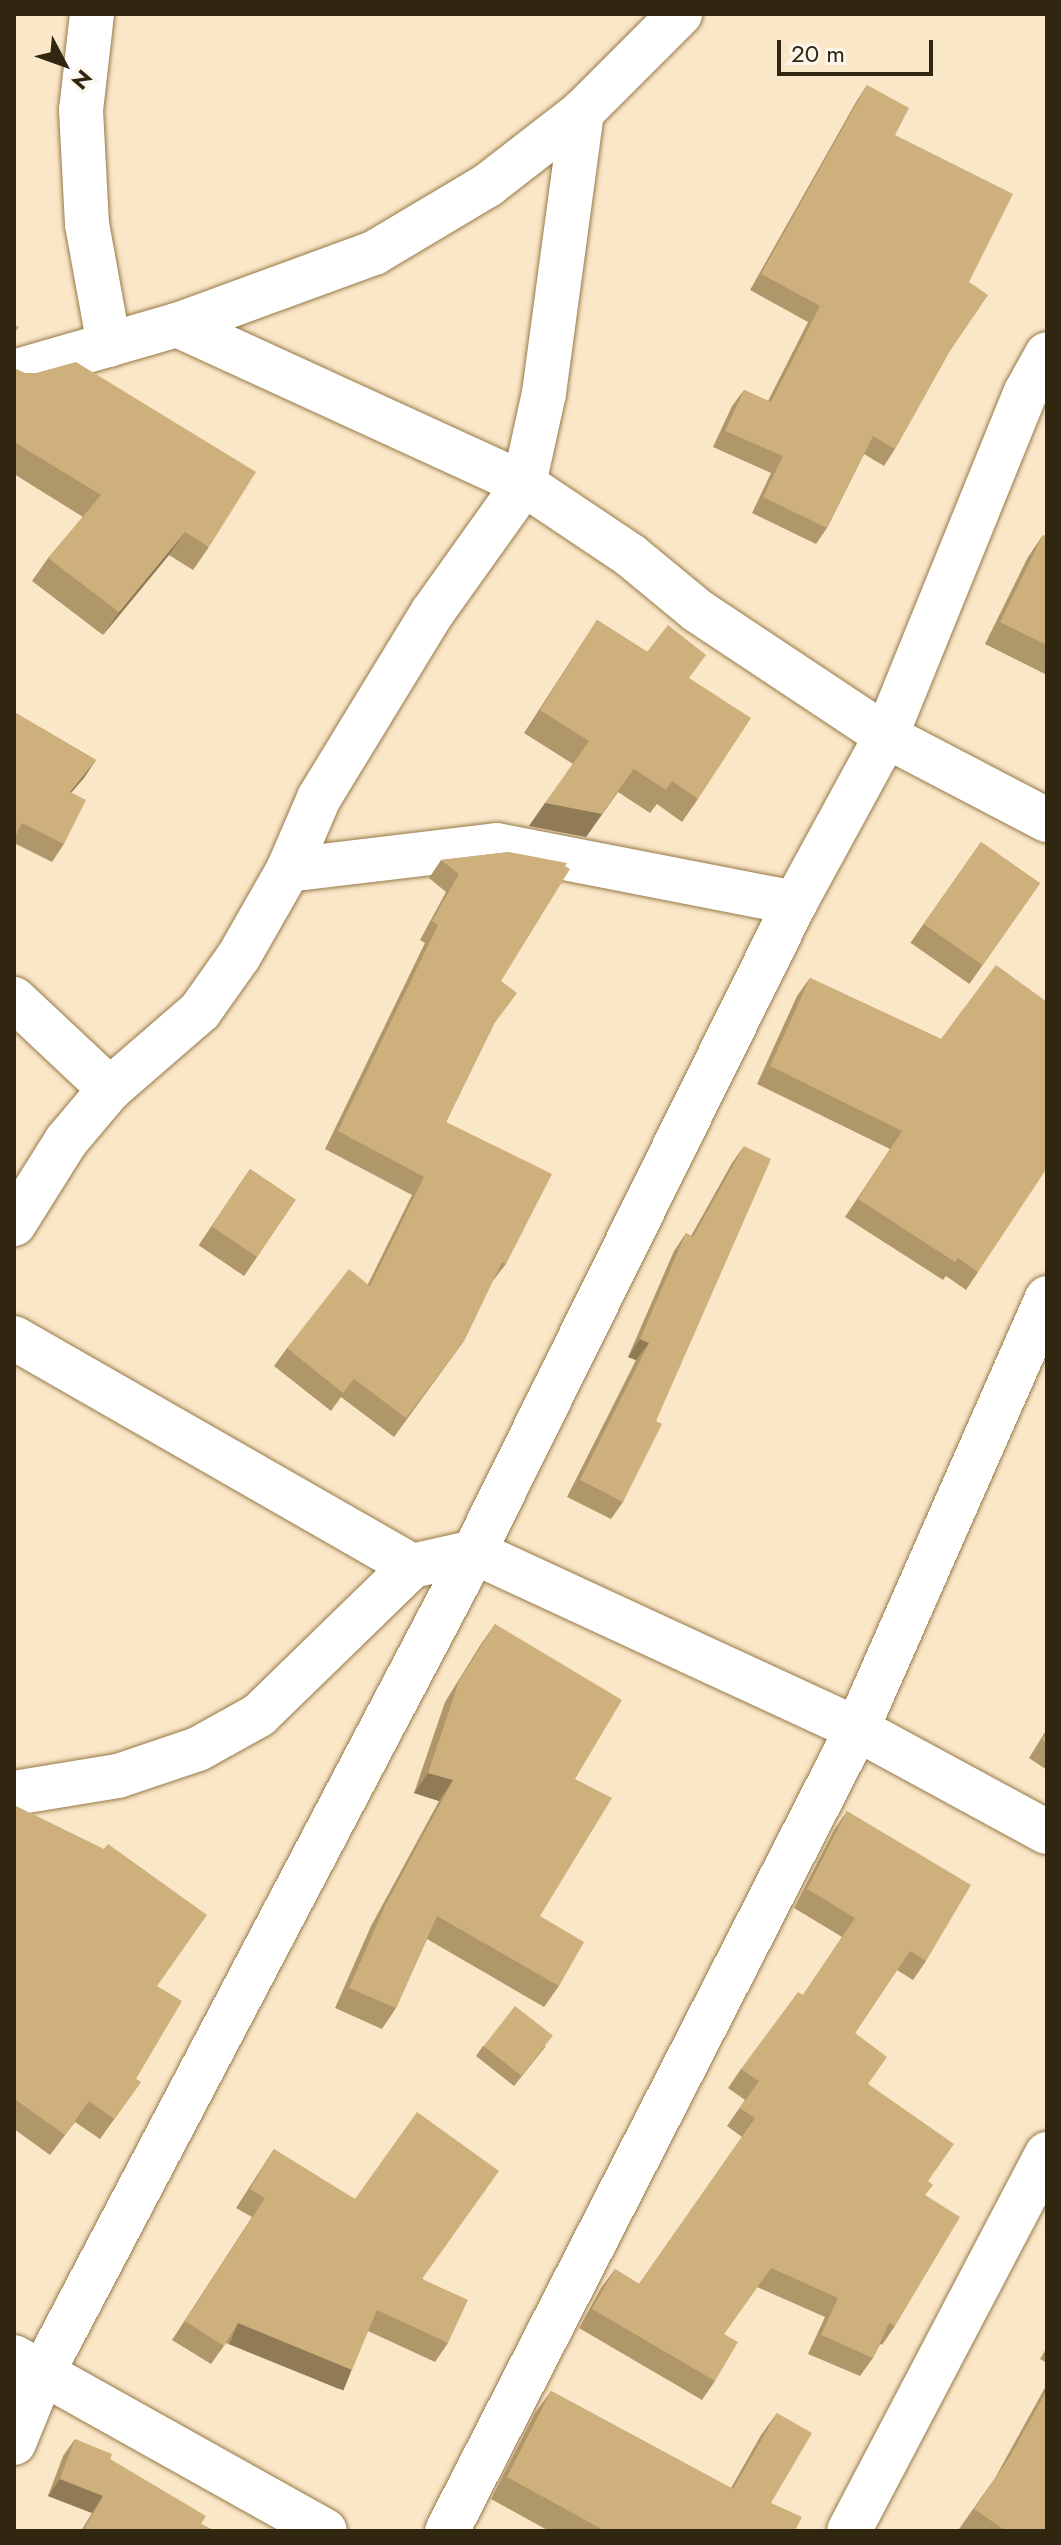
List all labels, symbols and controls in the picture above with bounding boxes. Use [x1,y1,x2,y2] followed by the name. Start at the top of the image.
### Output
[24,24,104,104] north arrow
[781,24,937,74] scale bar
[791,36,845,71] text: 20 m
[64,63,100,97] text: N

